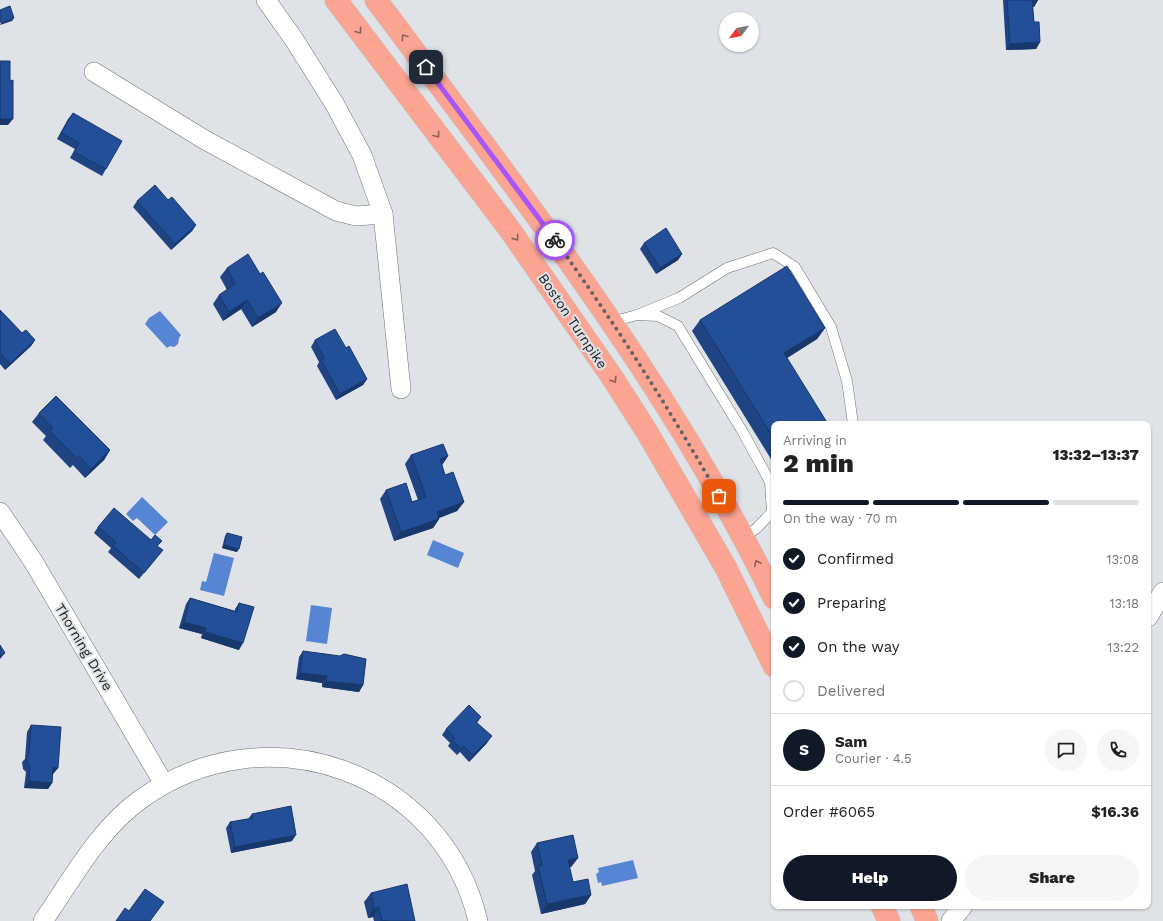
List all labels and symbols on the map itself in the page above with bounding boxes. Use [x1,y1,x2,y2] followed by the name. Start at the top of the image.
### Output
[719,12,759,52] north arrow
[355,27,362,34] one-way arrow
[401,34,409,41] one-way arrow
[409,50,443,84] pin
[432,131,439,138] one-way arrow
[535,220,575,260] courier
[511,234,518,241] one-way arrow
[535,270,611,372] street label: Boston Turnpike
[609,376,616,383] one-way arrow
[702,479,736,513] pin
[754,560,761,567] one-way arrow
[52,600,116,694] street label: Thorning Drive

